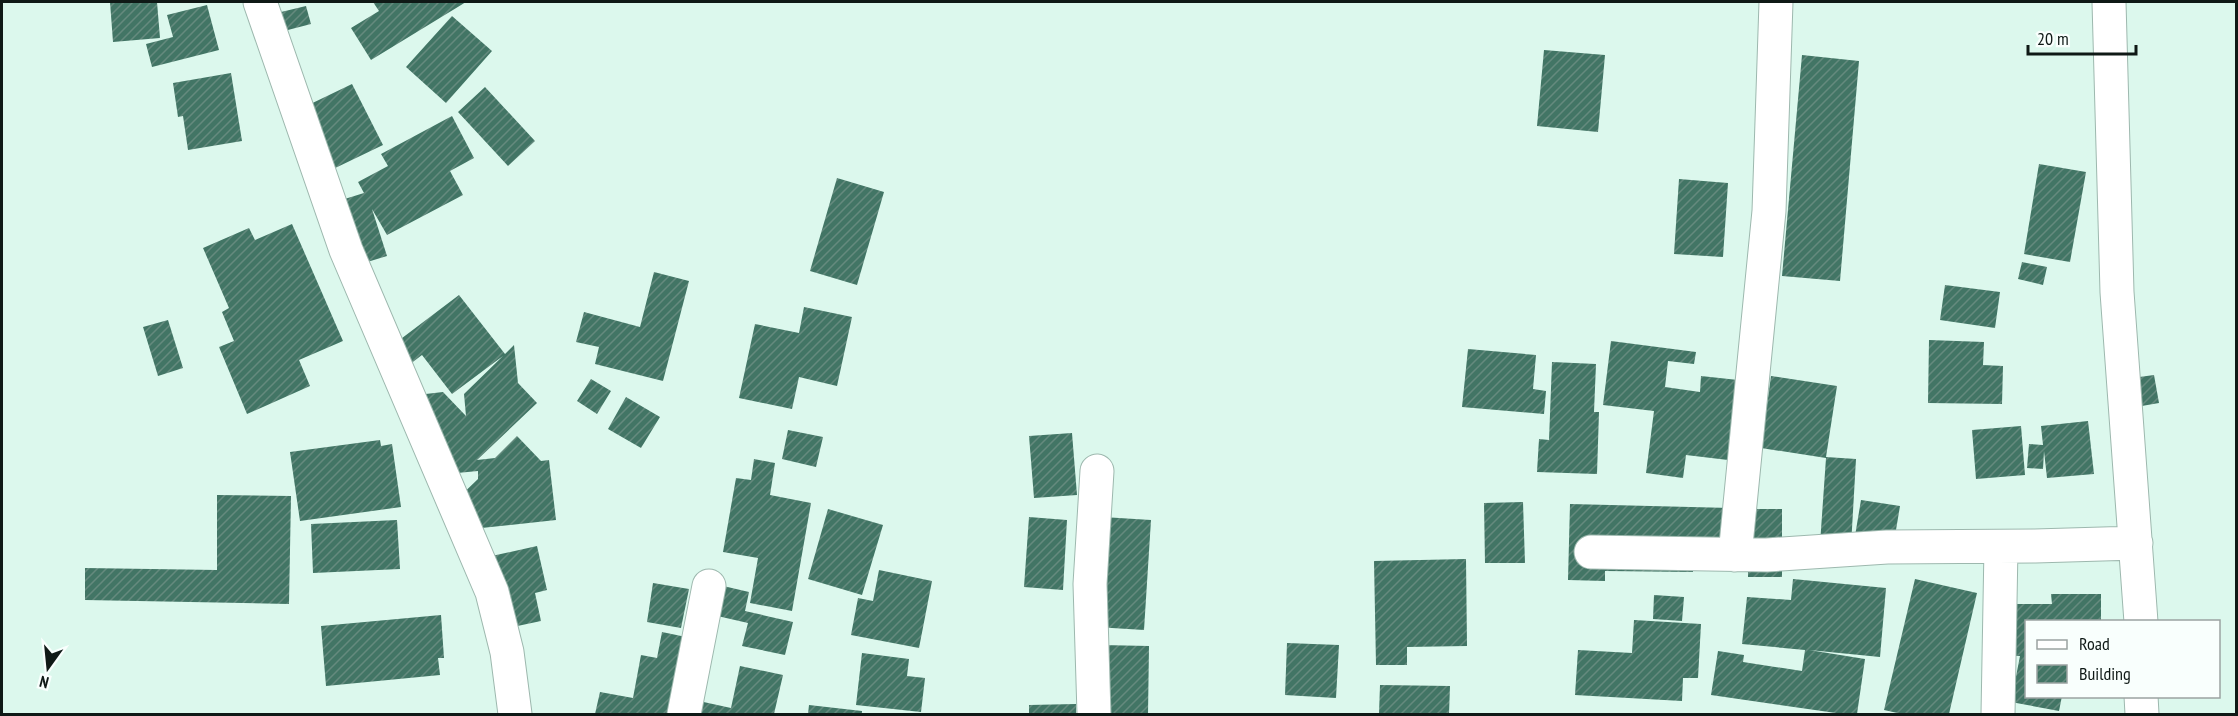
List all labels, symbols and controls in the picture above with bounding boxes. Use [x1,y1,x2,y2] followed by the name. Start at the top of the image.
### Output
[2028,18,2136,56] scale bar
[2037,27,2069,50] text: 20 m
[2025,620,2220,698] legend
[2079,632,2110,655] text: Road
[18,638,78,698] north arrow
[2079,662,2131,685] text: Building
[37,672,51,693] text: N

